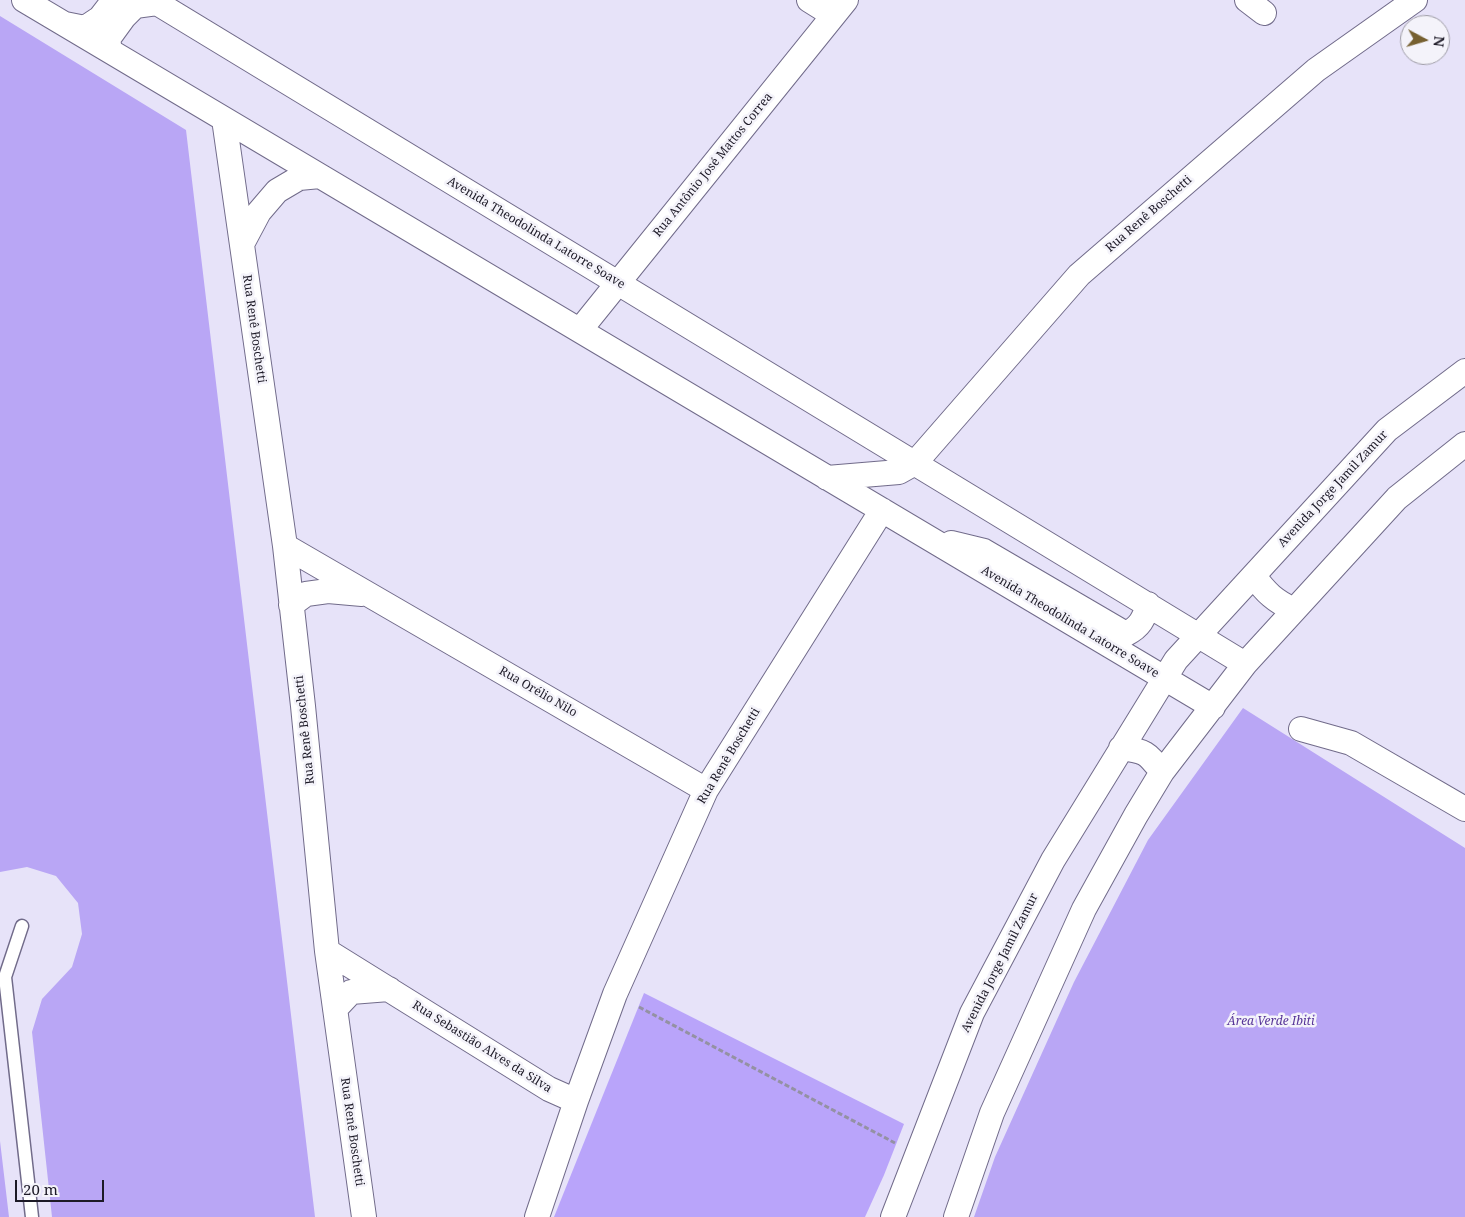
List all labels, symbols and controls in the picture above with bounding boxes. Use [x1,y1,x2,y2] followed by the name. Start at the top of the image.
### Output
[1400,15,1450,65] north arrow
[1429,35,1449,48] text: N
[650,90,776,240] street label: Rua Antônio José Mattos Correa
[1103,173,1195,255] street label: Rua Renê Boschetti
[444,174,628,292] street label: Avenida Theodolinda Latorre Soave
[239,274,269,384] street label: Rua Renê Boschetti
[1275,428,1391,550] street label: Avenida Jorge Jamil Zamur
[978,563,1162,681] street label: Avenida Theodolinda Latorre Soave
[496,664,580,720] street label: Rua Orélio Nilo
[292,675,318,785] street label: Rua Renê Boschetti
[695,705,763,807] street label: Rua Renê Boschetti
[959,891,1041,1035] street label: Avenida Jorge Jamil Zamur
[410,998,554,1096] street label: Rua Sebastião Alves da Silva
[1227,1015,1315,1029] park label: Área Verde Ibiti
[337,1077,367,1187] street label: Rua Renê Boschetti
[18,1170,106,1202] scale bar
[23,1179,58,1199] text: 20 m

